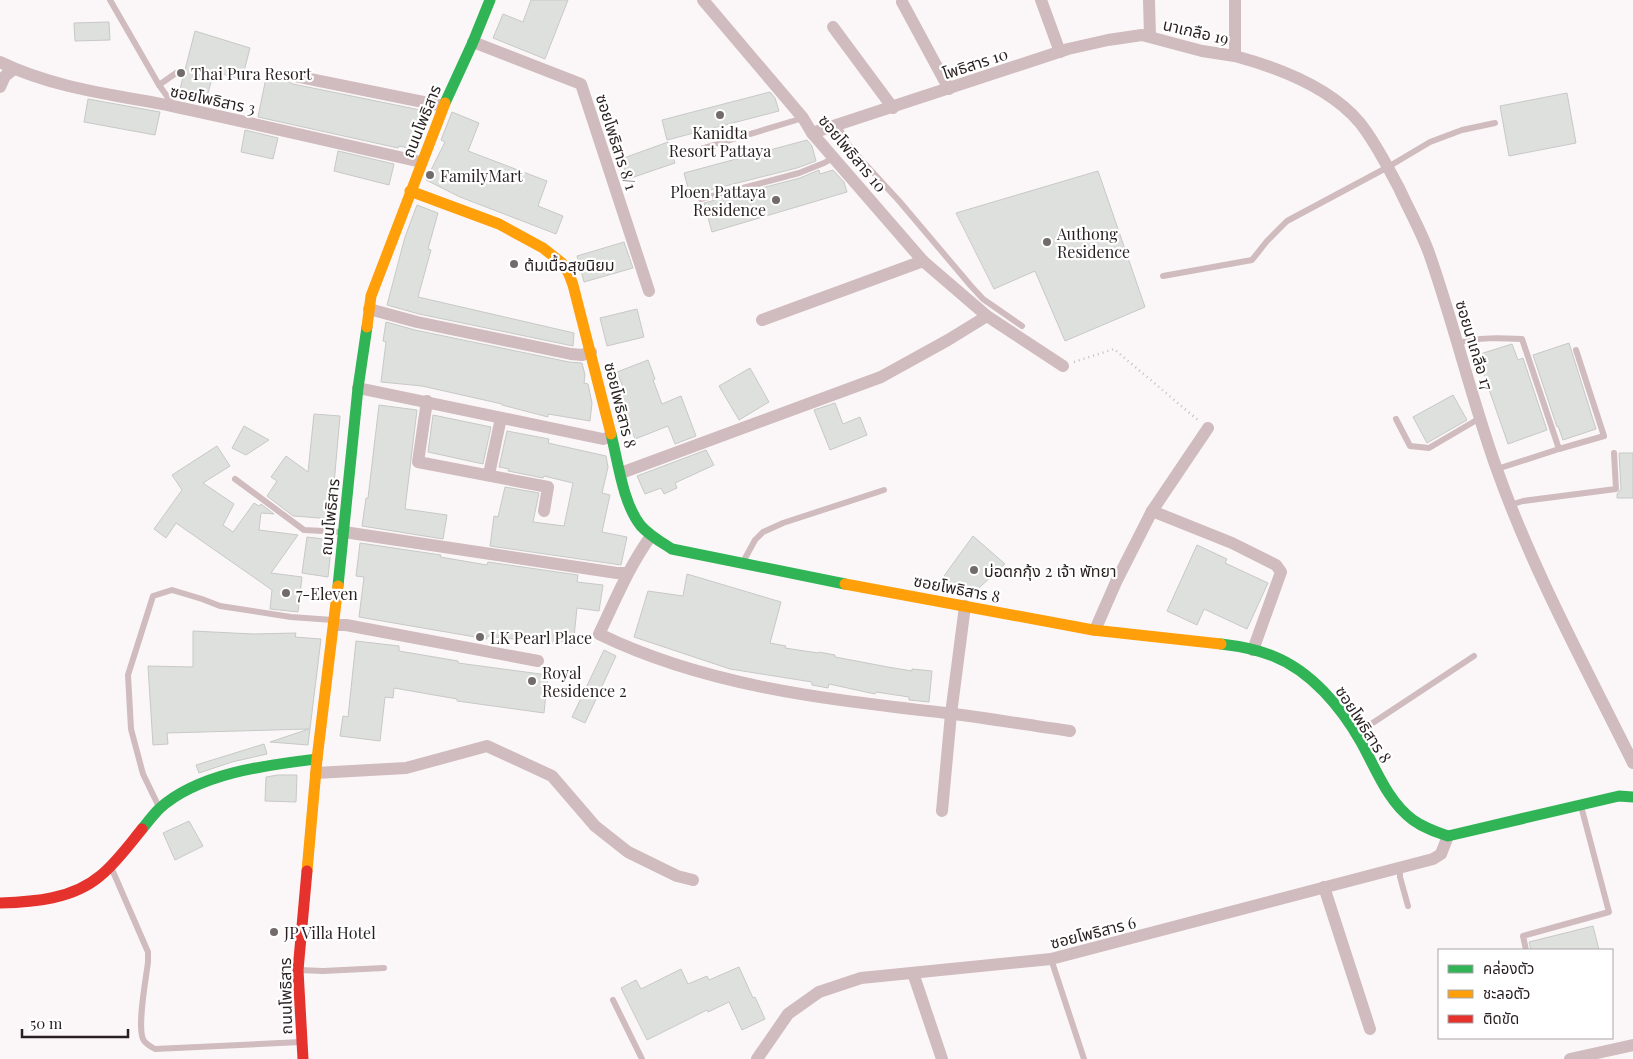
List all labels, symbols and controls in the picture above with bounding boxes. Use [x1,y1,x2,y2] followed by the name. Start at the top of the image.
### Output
[1161,13,1231,49] street label: นาเกลือ 19
[940,43,1010,83] street label: โพธิสาร 10
[191,63,312,84] place label: Thai Pura Resort
[175,67,187,79] marker: Thai Pura Resort
[168,80,258,118] street label: ซอยโพธิสาร 3
[397,81,445,161] street label: ถนนโพธิสาร
[592,91,642,193] street label: ซอยโพธิสาร 8/1
[714,109,726,121] marker: Kanidta Resort Pattaya
[814,110,892,196] street label: ซอยโพธิสาร 10
[669,122,771,161] place label: Kanidta Resort Pattaya
[440,165,523,186] place label: FamilyMart
[424,169,436,181] marker: FamilyMart
[670,181,766,220] place label: Ploen Pattaya Residence
[770,194,782,206] marker: Ploen Pattaya Residence
[1056,223,1130,262] place label: Authong Residence
[1041,236,1053,248] marker: Authong Residence
[524,254,615,275] place label: ต้มเนื้อสุขนิยม
[508,258,520,270] marker: ต้มเนื้อสุขนิยม
[1451,297,1499,393] street label: ซอยนาเกลือ 17
[600,360,642,450] street label: ซอยโพธิสาร 8
[315,477,343,556] street label: ถนนโพธิสาร
[984,560,1117,581] place label: บ่อตกกุ้ง 2 เจ้า พัทยา
[968,564,980,576] marker: บ่อตกกุ้ง 2 เจ้า พัทยา
[912,569,1002,607] street label: ซอยโพธิสาร 8
[296,583,358,604] place label: 7-Eleven
[280,587,292,599] marker: 7-Eleven
[490,627,592,648] place label: LK Pearl Place
[474,631,486,643] marker: LK Pearl Place
[542,662,627,701] place label: Royal Residence 2
[526,675,538,687] marker: Royal Residence 2
[1331,681,1397,767] street label: ซอยโพธิสาร 8
[1048,911,1138,953] street label: ซอยโพธิสาร 6
[283,922,376,943] place label: JP Villa Hotel
[268,926,280,938] marker: JP Villa Hotel
[1438,949,1613,1039] legend
[274,957,296,1035] street label: ถนนโพธิสาร
[1483,958,1534,978] text: คล่องตัว
[1483,983,1530,1003] text: ชะลอตัว
[22,1006,129,1038] scale bar
[1483,1008,1519,1028] text: ติดขัด
[30,1013,63,1033] text: 50 m

